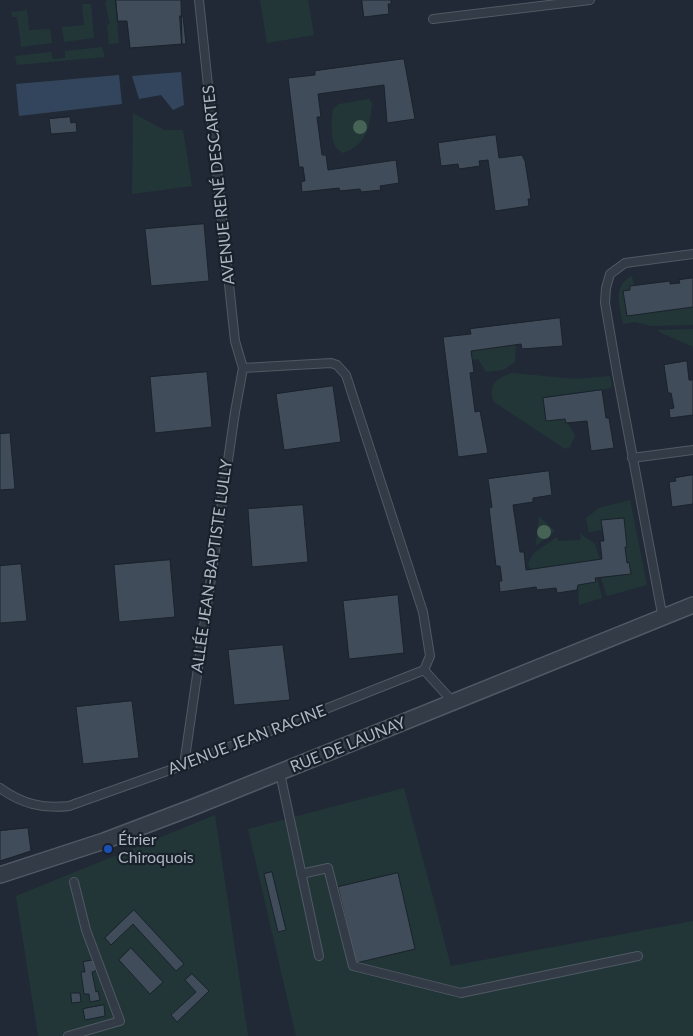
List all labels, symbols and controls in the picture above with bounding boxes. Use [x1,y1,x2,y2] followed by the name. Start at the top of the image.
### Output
[199,84,239,286] street label: AVENUE RENÉ DESCARTES
[188,458,236,674] street label: ALLÉE JEAN-BAPTISTE LULLY
[165,701,329,779] street label: AVENUE JEAN RACINE
[287,713,409,777] street label: RUE DE LAUNAY
[118,830,194,868] place label: Étrier Chiroquois
[102,843,114,855] marker: Étrier Chiroquois

